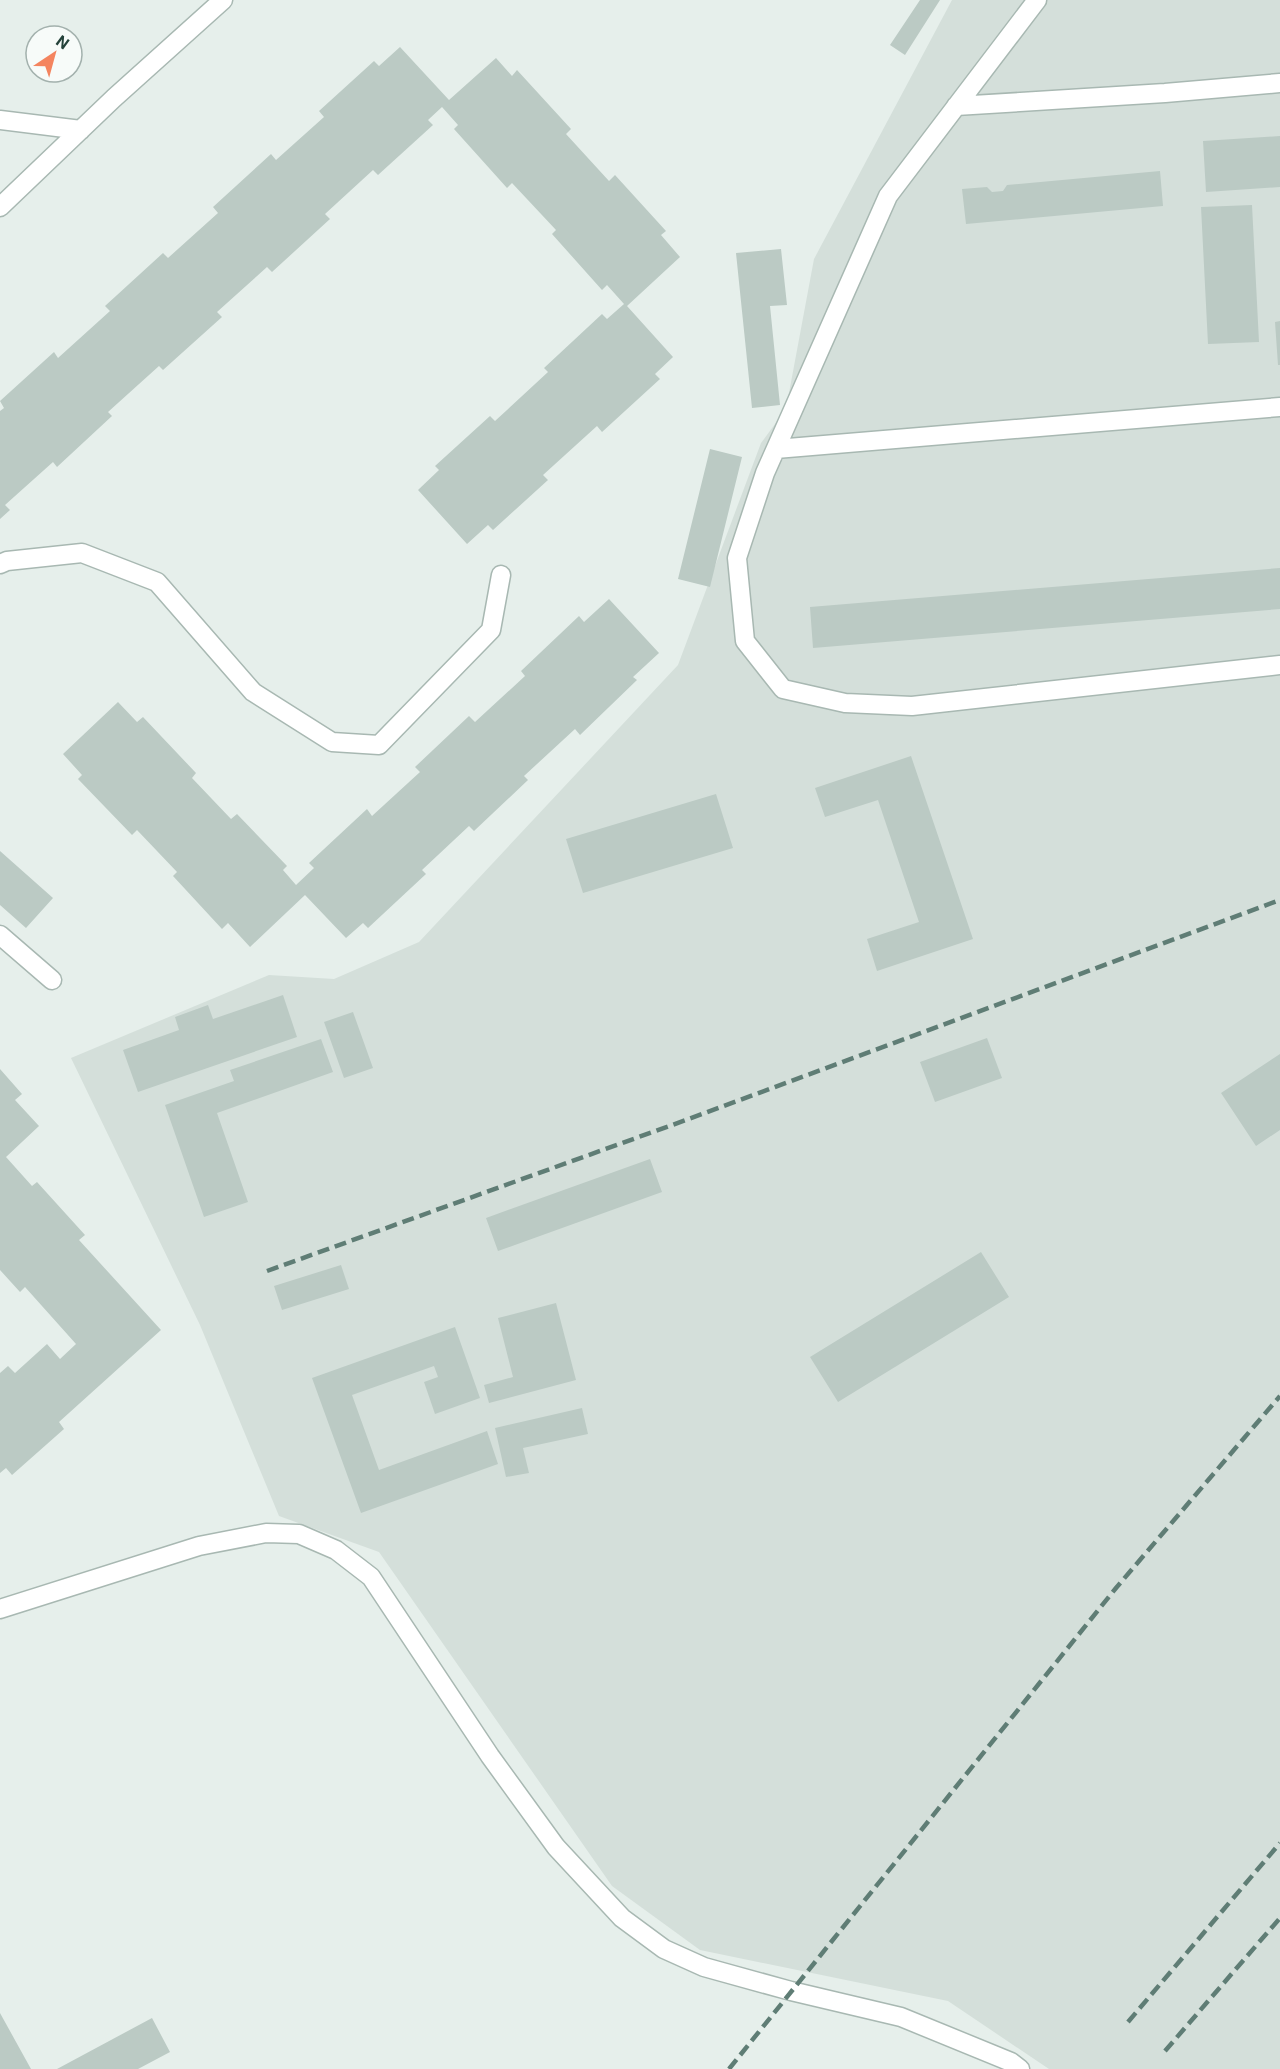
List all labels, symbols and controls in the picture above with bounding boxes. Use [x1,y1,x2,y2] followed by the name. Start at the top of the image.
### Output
[24,24,84,84] north arrow
[52,31,73,53] text: N

